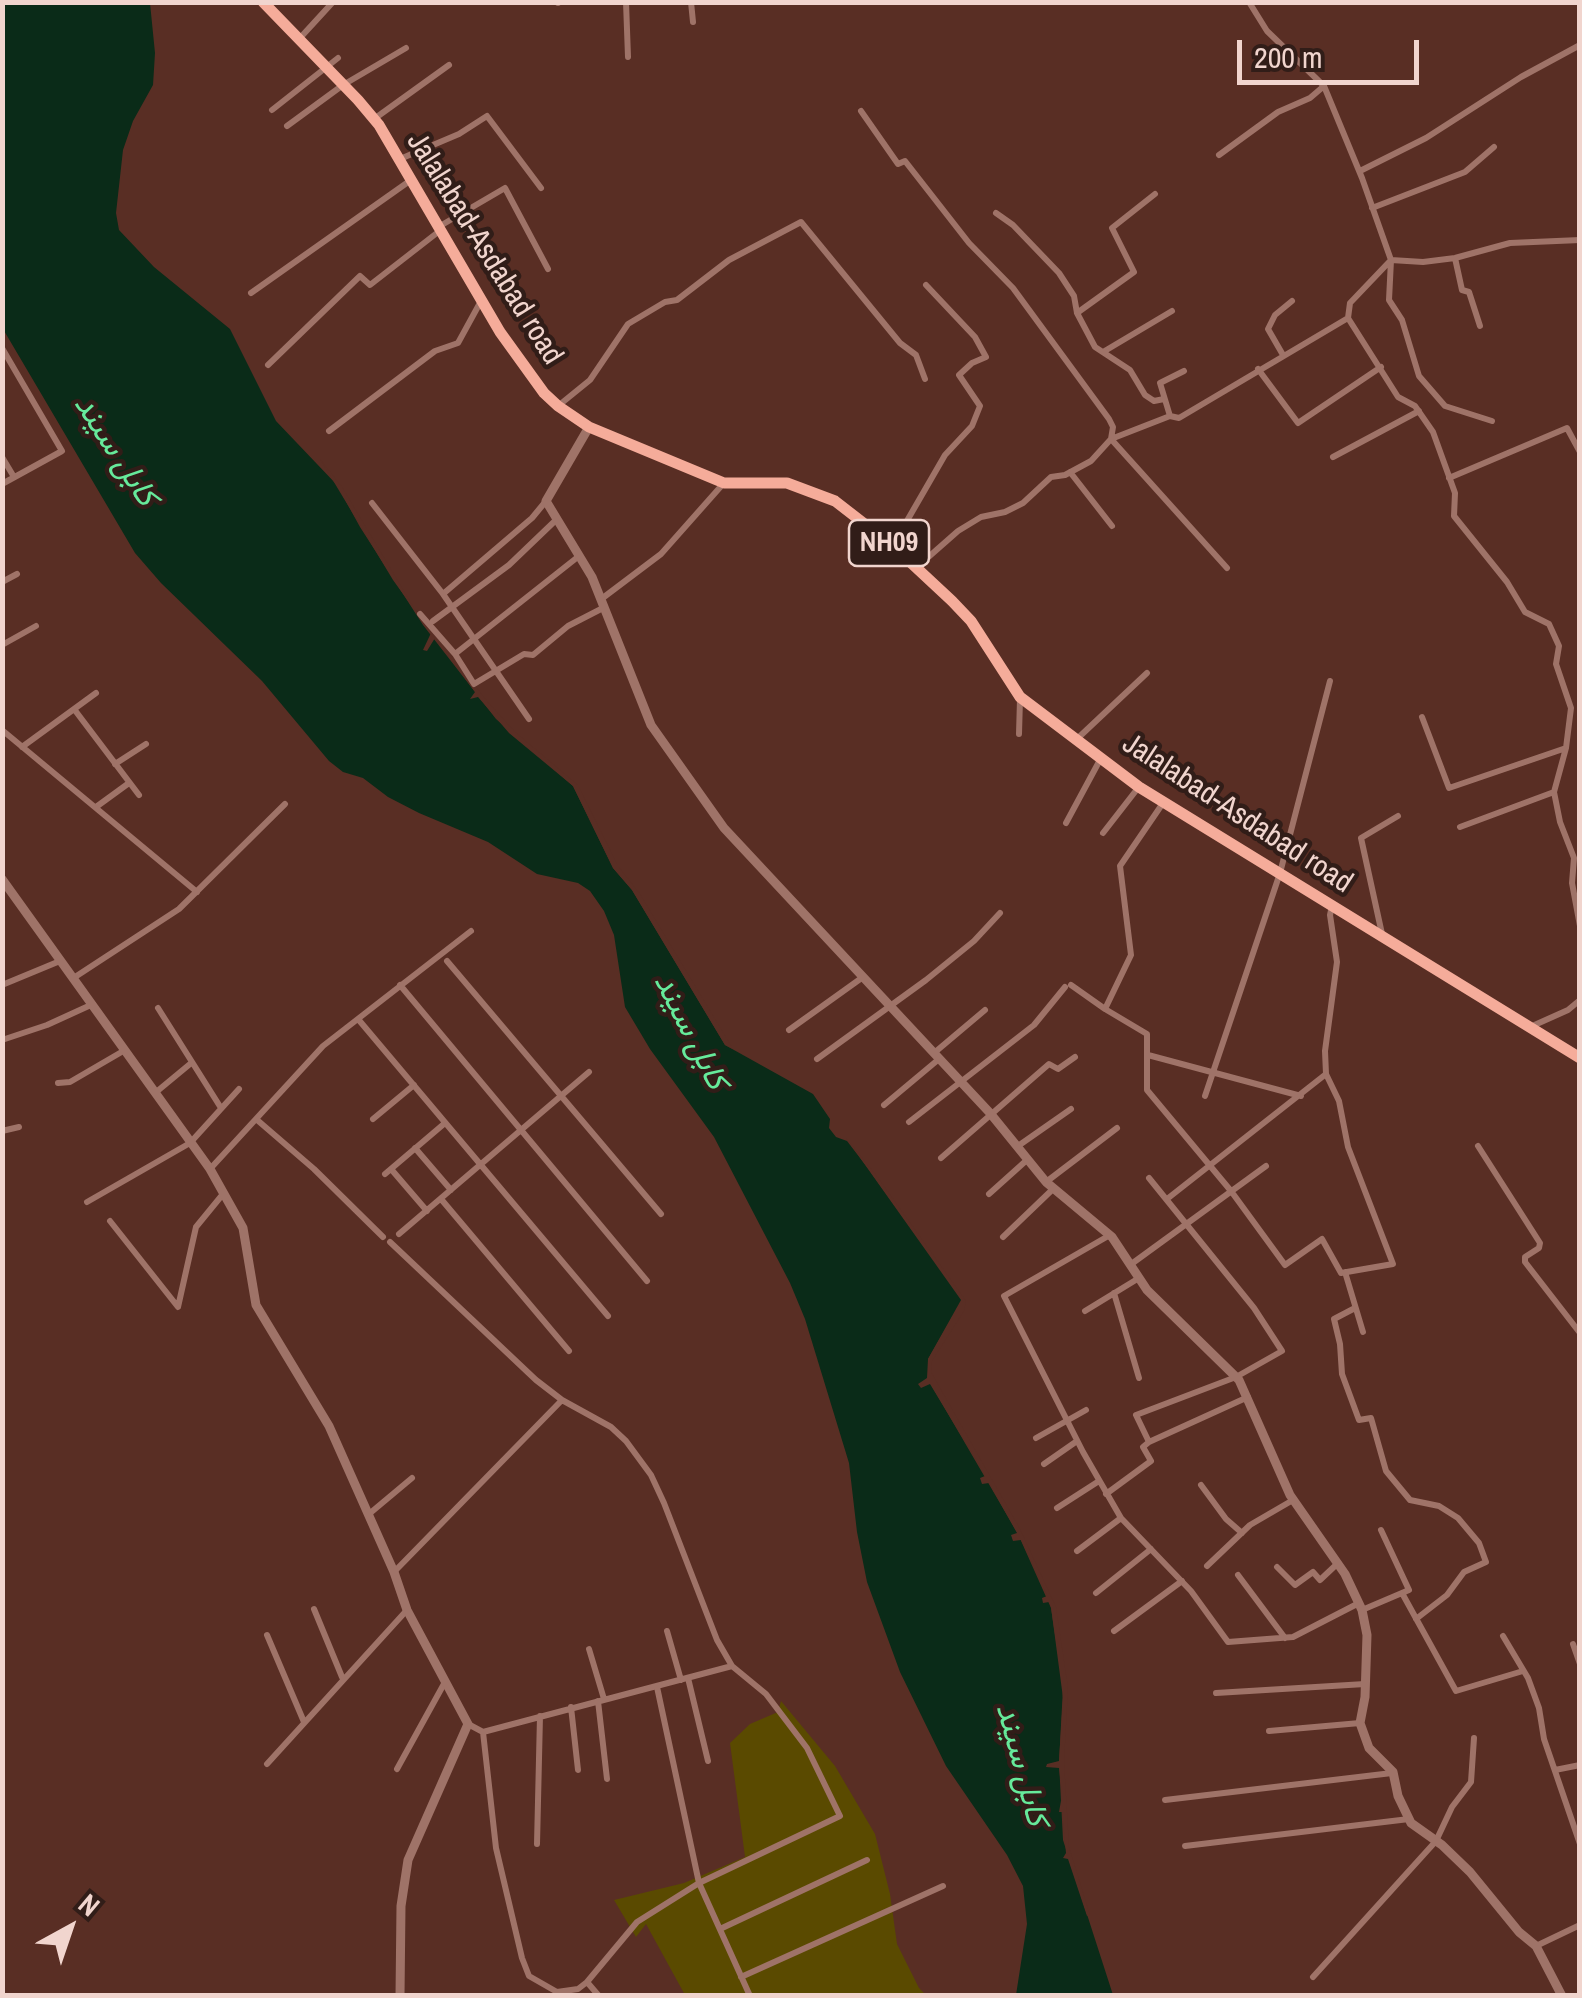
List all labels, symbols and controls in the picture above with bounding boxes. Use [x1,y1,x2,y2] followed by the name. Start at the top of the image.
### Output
[1242,20,1424,82] scale bar
[1254,37,1322,77] text: 200 m
[398,126,570,372] street label: Jalalabad-Asdabad road
[65,388,165,514] water label: کابل سيند
[849,520,929,566] road number: NH09
[1115,726,1359,902] street label: Jalalabad-Asdabad road
[644,967,736,1097] water label: کابل سيند
[986,1699,1056,1831] water label: کابل سيند
[20,1878,120,1978] north arrow
[71,1885,108,1925] text: N

